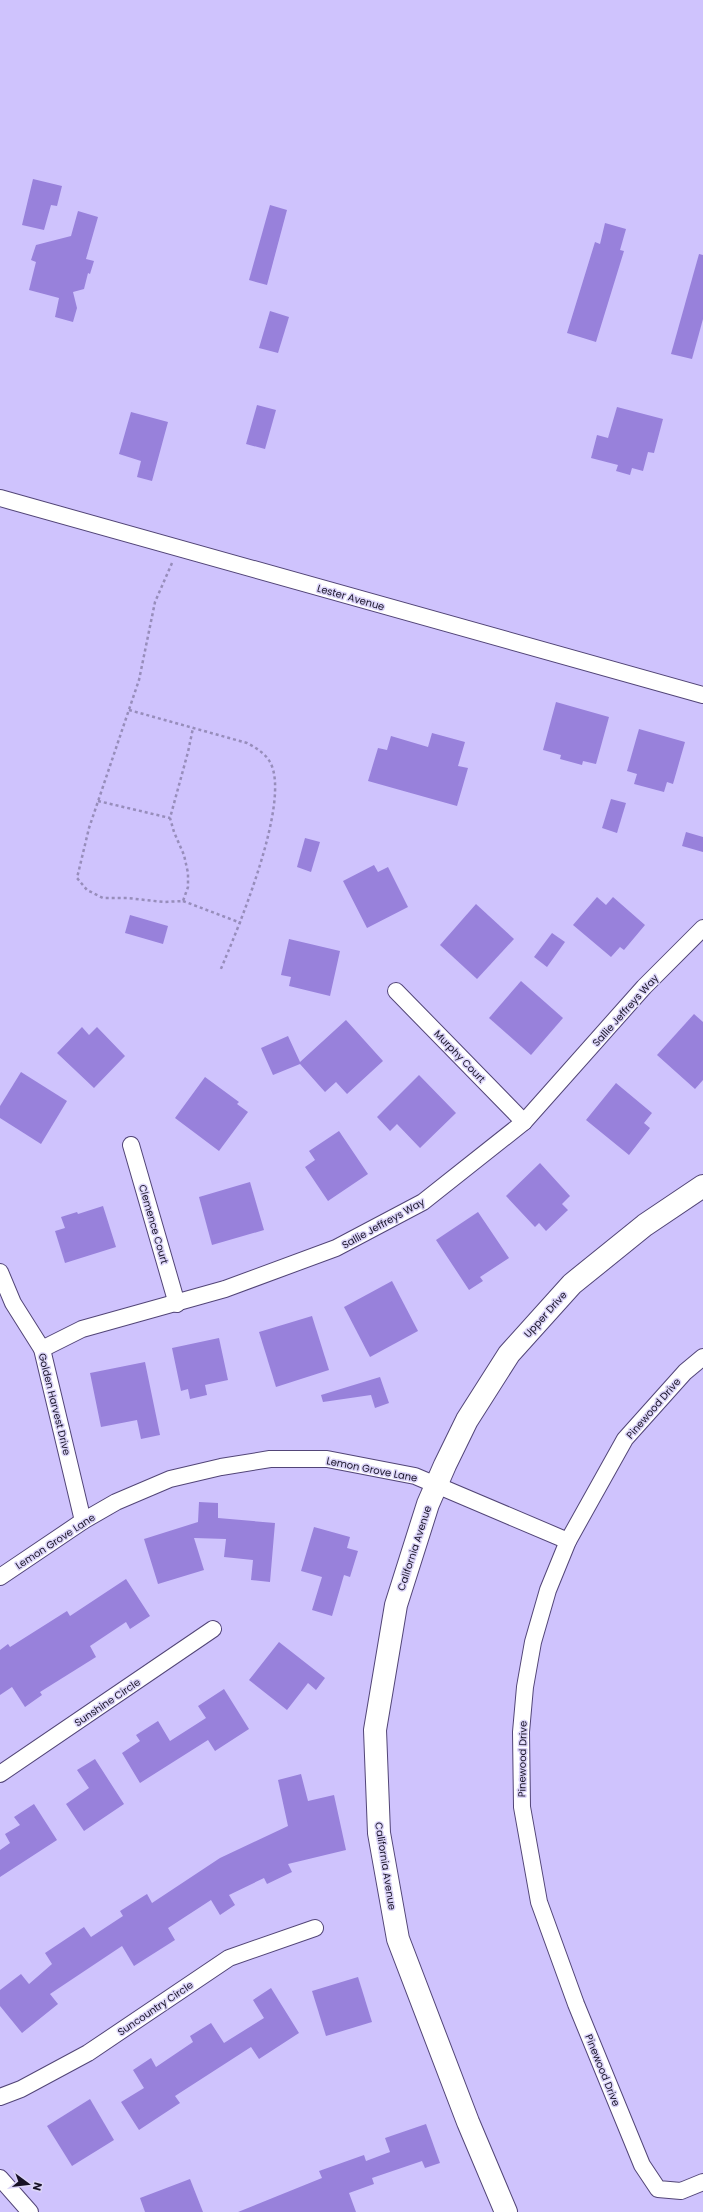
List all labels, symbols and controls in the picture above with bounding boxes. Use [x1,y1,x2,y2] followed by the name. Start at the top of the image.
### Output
[315,581,386,614] street label: Lester Avenue
[589,971,662,1050] street label: Sallie Jeffreys Way
[431,1027,489,1086] street label: Murphy Court
[135,1183,172,1266] street label: Clemence Court
[339,1194,428,1252] street label: Sallie Jeffreys Way
[520,1288,570,1341] street label: Upper Drive
[35,1352,74,1457] street label: Golden Harvest Drive
[623,1375,684,1442] street label: Pinewood Drive
[325,1453,419,1486] street label: Lemon Grove Lane
[394,1504,435,1593] street label: California Avenue
[12,1510,98,1573] street label: Lemon Grove Lane
[71,1675,143,1730] street label: Sunshine Circle
[514,1721,531,1797] street label: Pinewood Drive
[371,1821,400,1911] street label: California Avenue
[115,1978,196,2039] street label: Suncountry Circle
[581,2032,624,2108] street label: Pinewood Drive
[8,2164,48,2204] north arrow
[29,2181,46,2193] text: N

